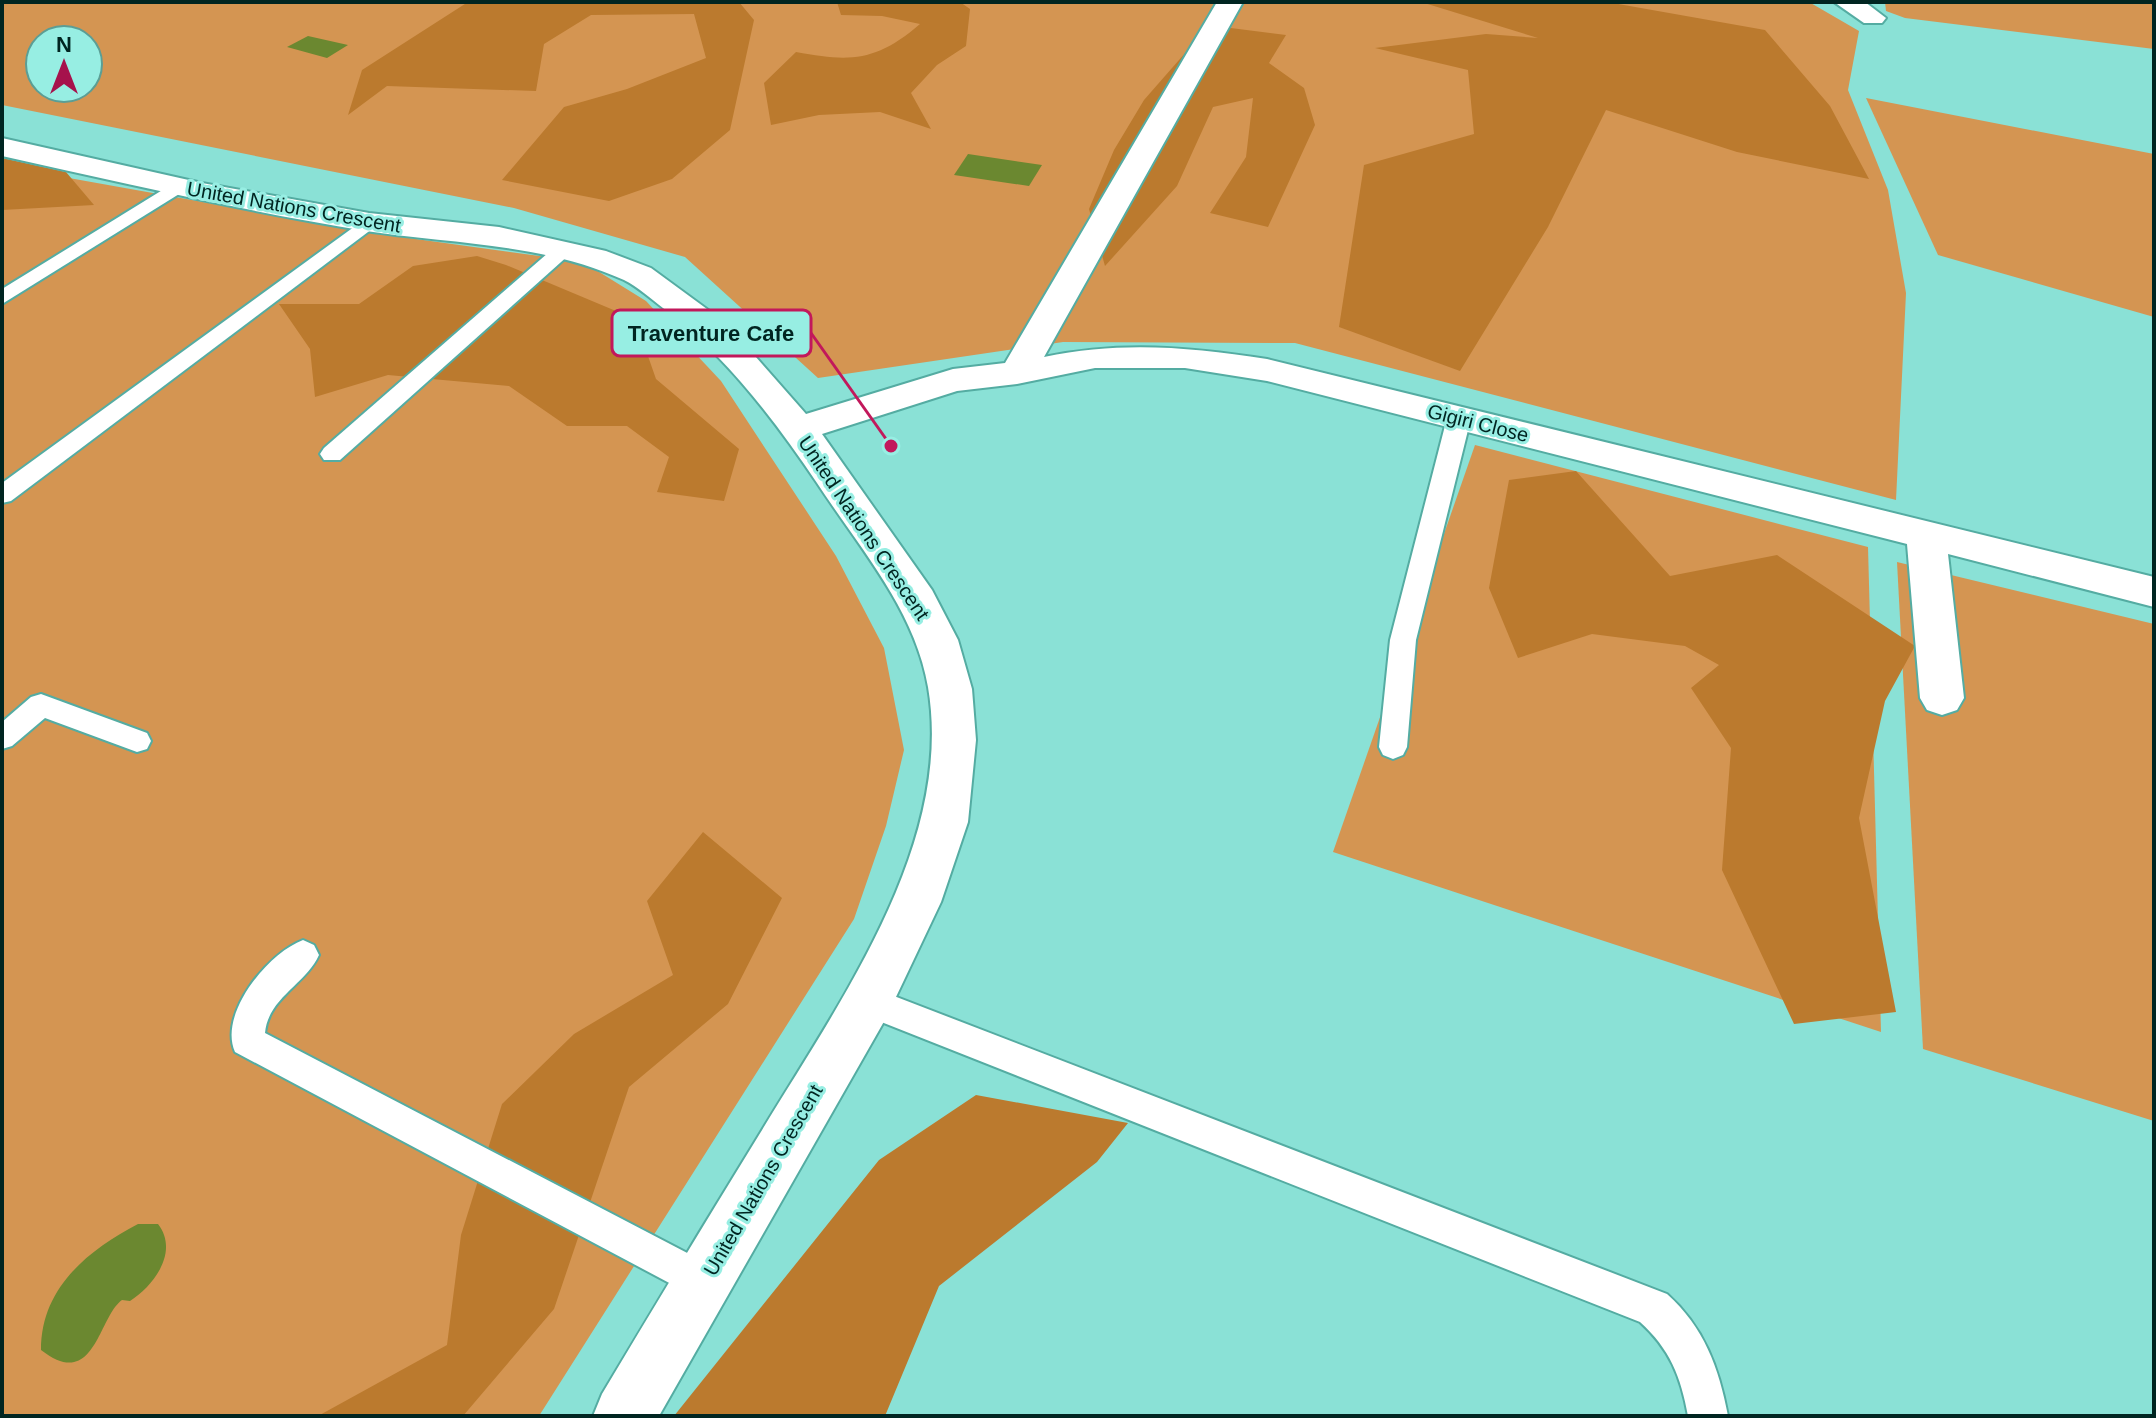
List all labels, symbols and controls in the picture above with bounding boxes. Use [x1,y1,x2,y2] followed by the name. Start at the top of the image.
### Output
[24,24,104,104] north arrow
[56,32,72,57] text: N
[185,177,403,237] street label: United Nations Crescent
[612,310,811,356] callout: Traventure Cafe
[628,321,794,346] text: Traventure Cafe
[1425,400,1531,446] street label: Gigiri Close
[794,432,934,624] street label: United Nations Crescent
[699,1080,827,1279] street label: United Nations Crescent

